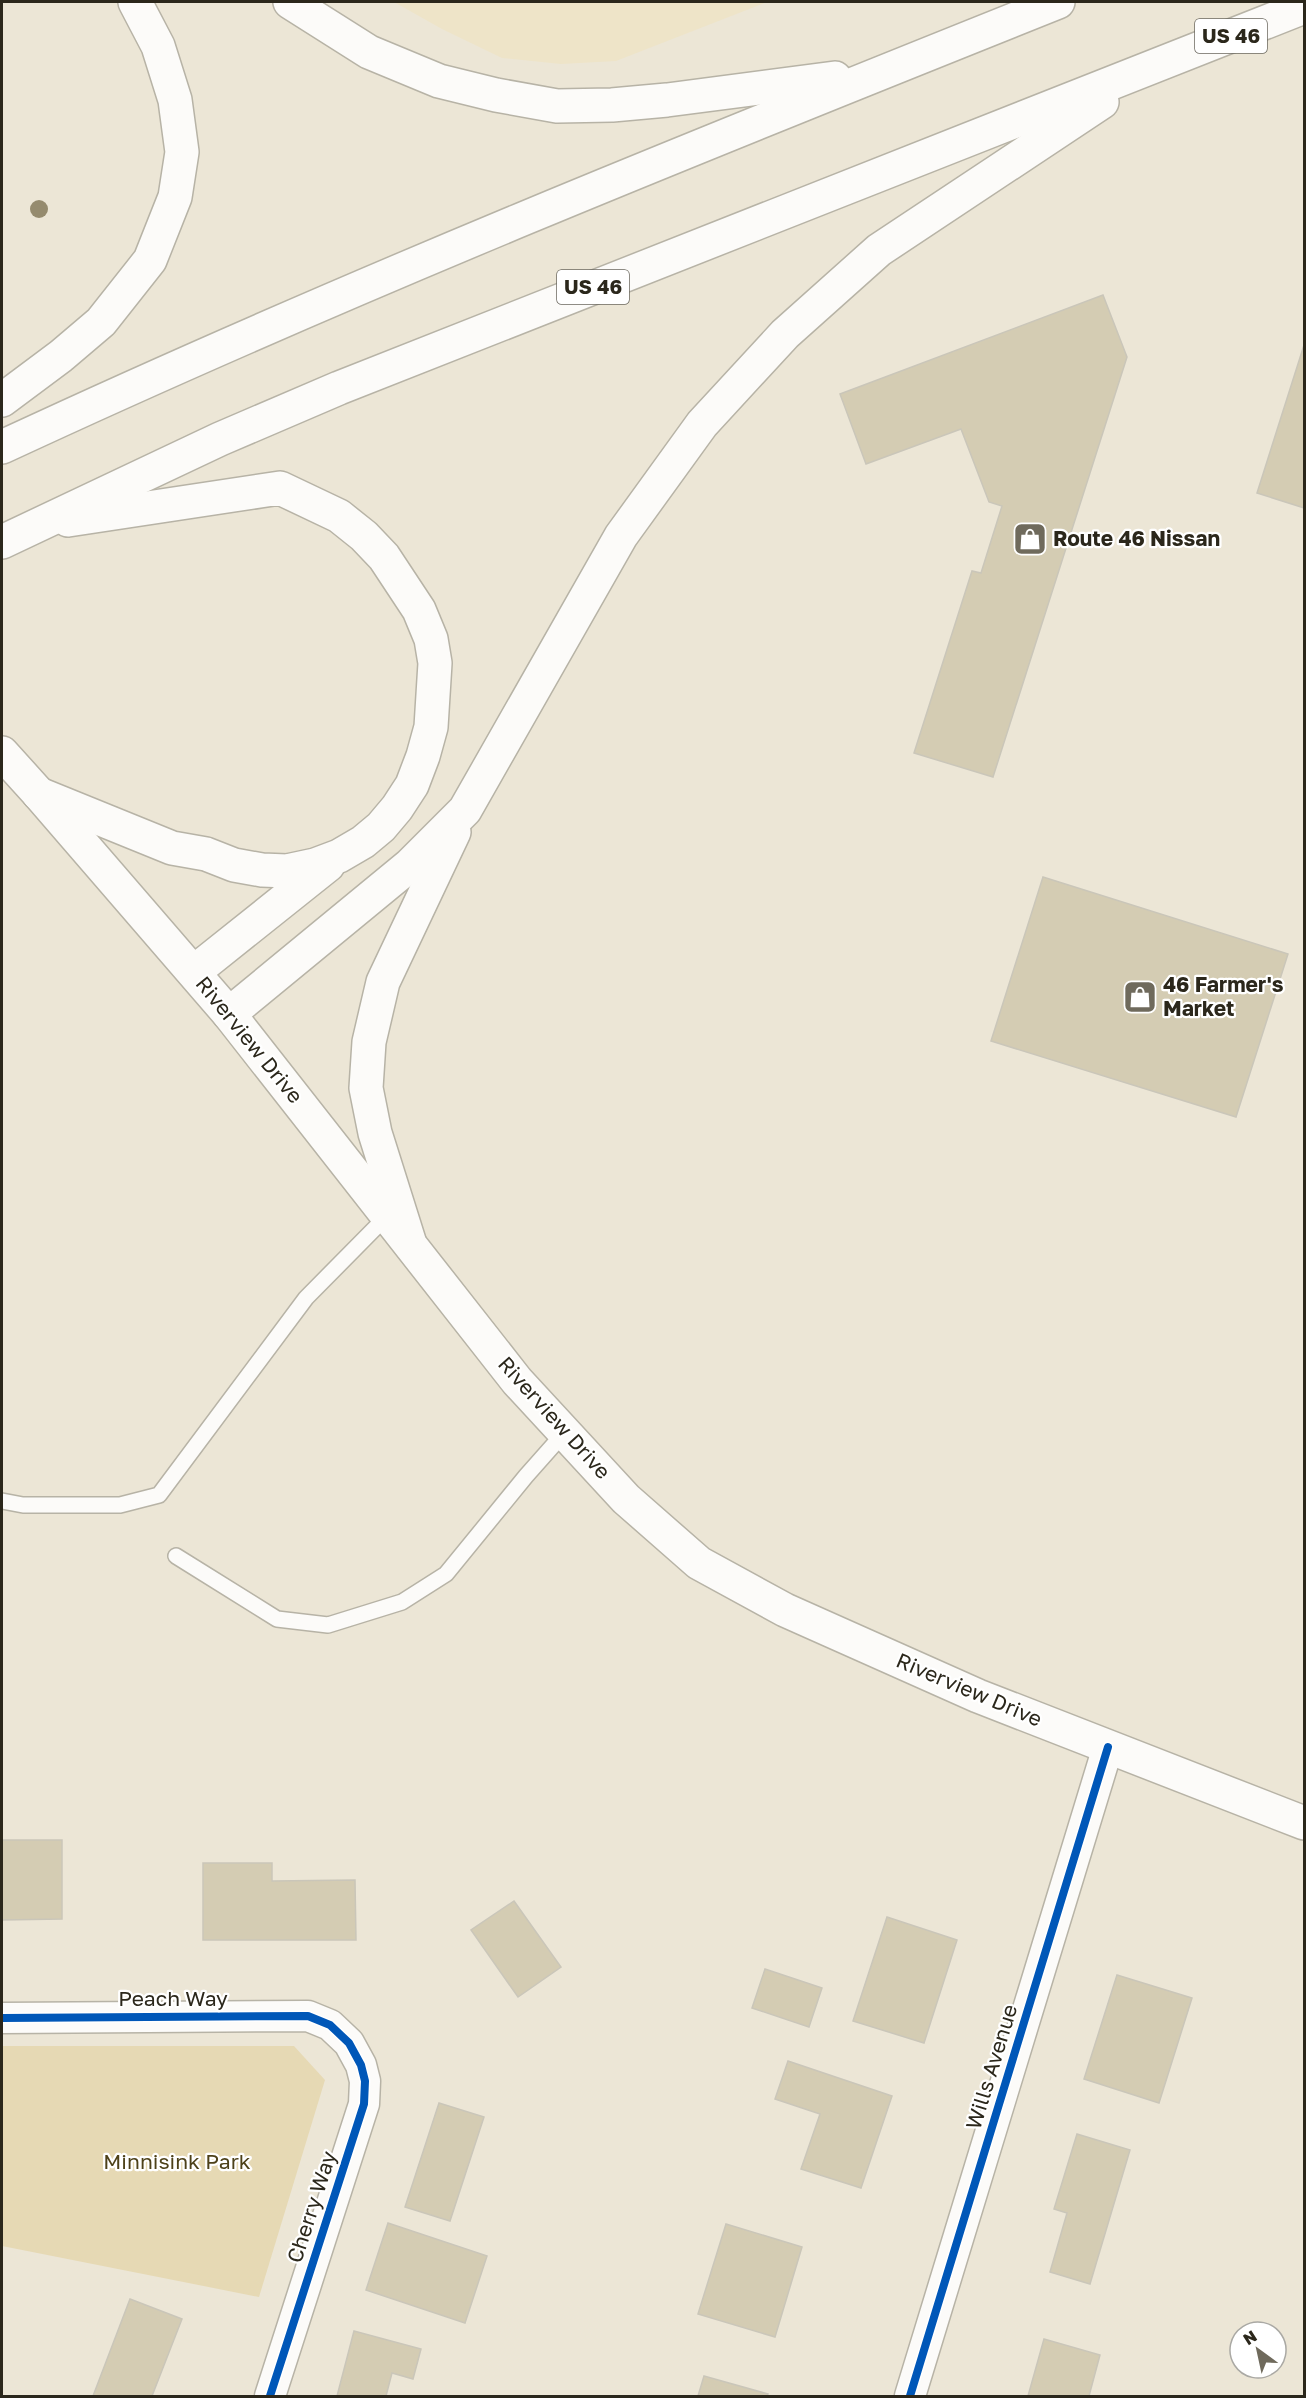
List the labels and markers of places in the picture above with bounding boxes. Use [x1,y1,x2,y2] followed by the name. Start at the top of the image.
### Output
[1012,521,1048,557] shop icon: Route 46 Nissan
[1053,525,1220,551] place label: Route 46 Nissan
[1163,971,1284,1021] place label: 46 Farmer's Market
[1122,979,1158,1015] shop icon: 46 Farmer's Market

